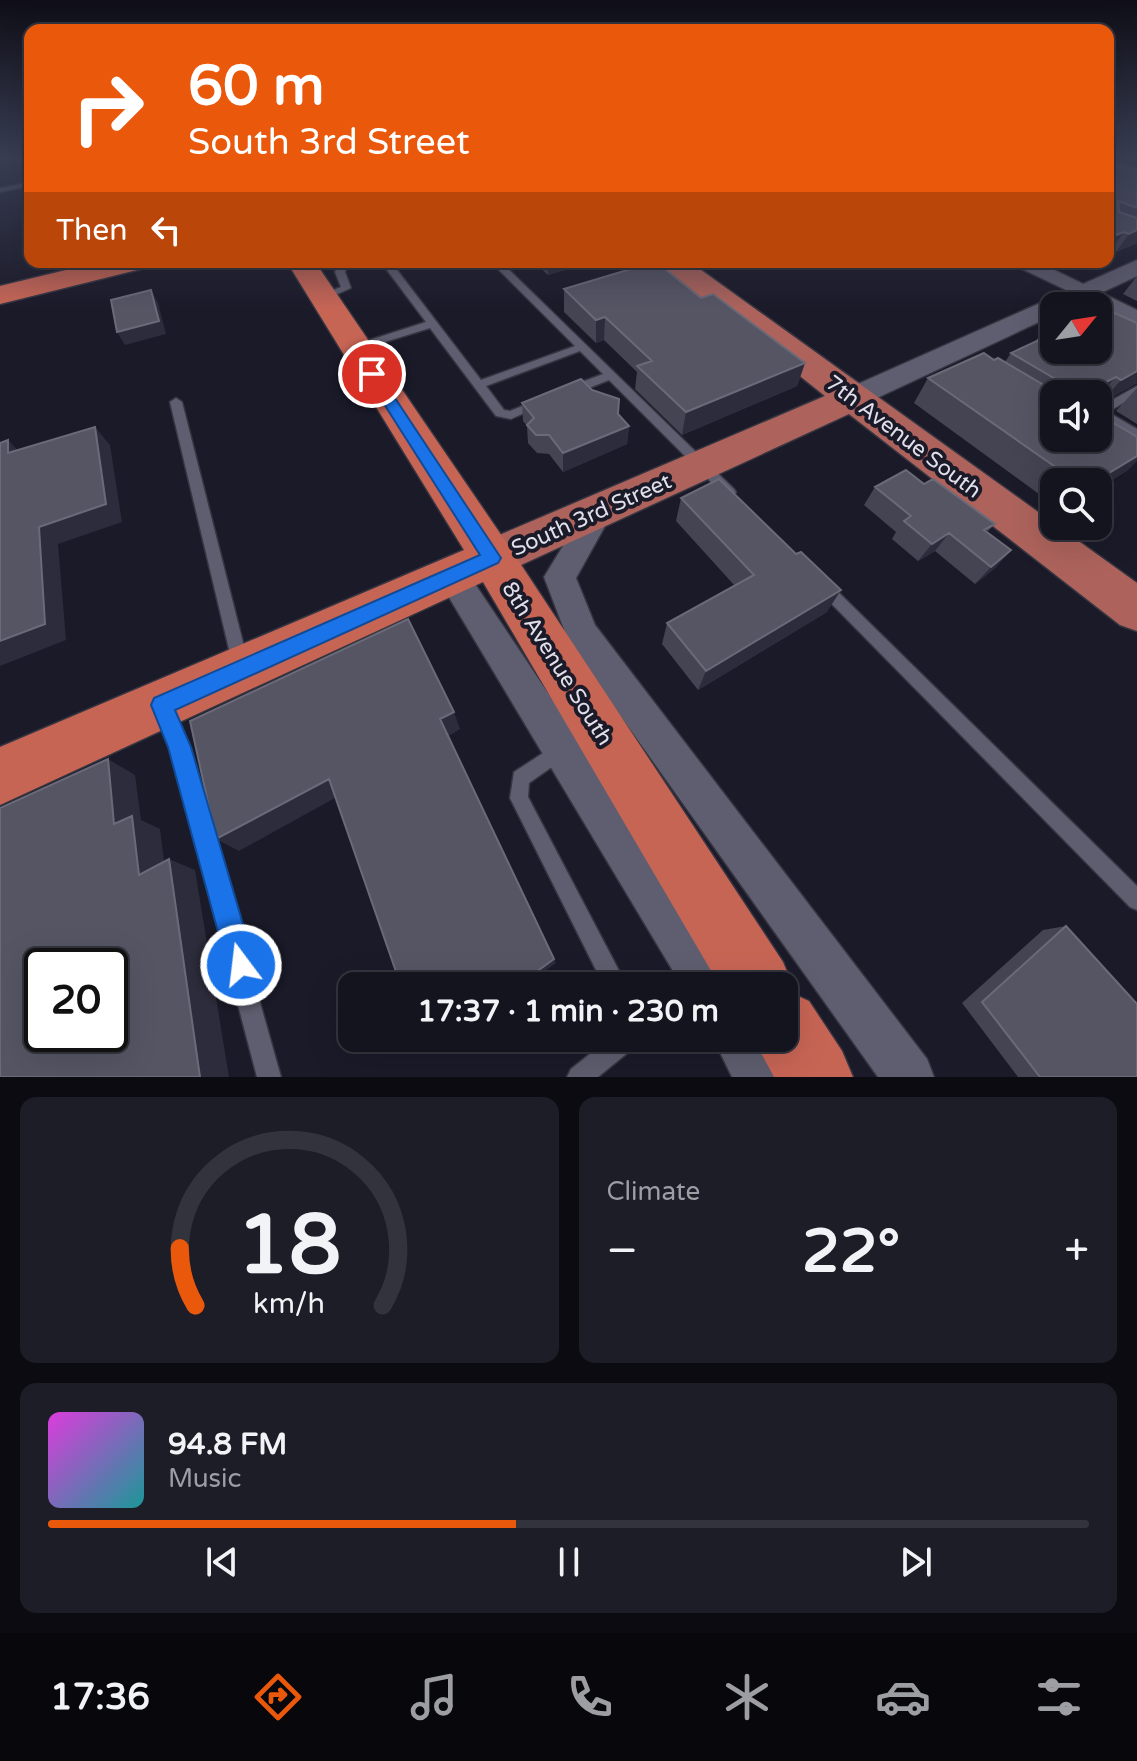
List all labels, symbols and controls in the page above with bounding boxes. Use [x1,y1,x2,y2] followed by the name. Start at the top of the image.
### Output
[188,53,324,120] text: 60 m
[56,56,160,160] icon: right
[188,121,470,164] text: South 3rd Street
[144,208,188,252] icon: left
[56,212,128,249] text: Then
[1040,292,1112,364] north arrow
[1040,292,1112,540] map controls
[338,340,406,408] pin
[350,352,394,396] icon: arrive
[821,370,986,504] street label: 7th Avenue South
[1040,380,1112,452] button: sound
[507,468,675,562] street label: South 3rd Street
[1040,468,1112,540] button: search
[496,577,618,750] street label: 8th Avenue South
[199,923,283,1007] position arrow
[24,948,128,1052] speed limit sign: 20
[417,993,719,1030] text: 17:37 · 1 min · 230 m
[607,1176,700,1207] text: Climate
[237,1196,341,1296] text: 18
[802,1216,900,1288] text: 22°
[607,1225,638,1278] text: −
[1064,1225,1089,1278] text: +
[253,1287,325,1321] text: km/h
[168,1426,287,1463] text: 94.8 FM
[168,1463,241,1494] text: Music
[200,1540,244,1584] icon: previous
[547,1540,591,1584] icon: pause
[894,1540,938,1584] icon: next
[250,1669,306,1725] icon: directions
[406,1669,462,1725] icon: music
[562,1669,618,1725] icon: phone
[719,1669,775,1725] icon: climate
[875,1669,931,1725] icon: car
[1031,1669,1087,1725] icon: filters
[50,1676,150,1719] text: 17:36

